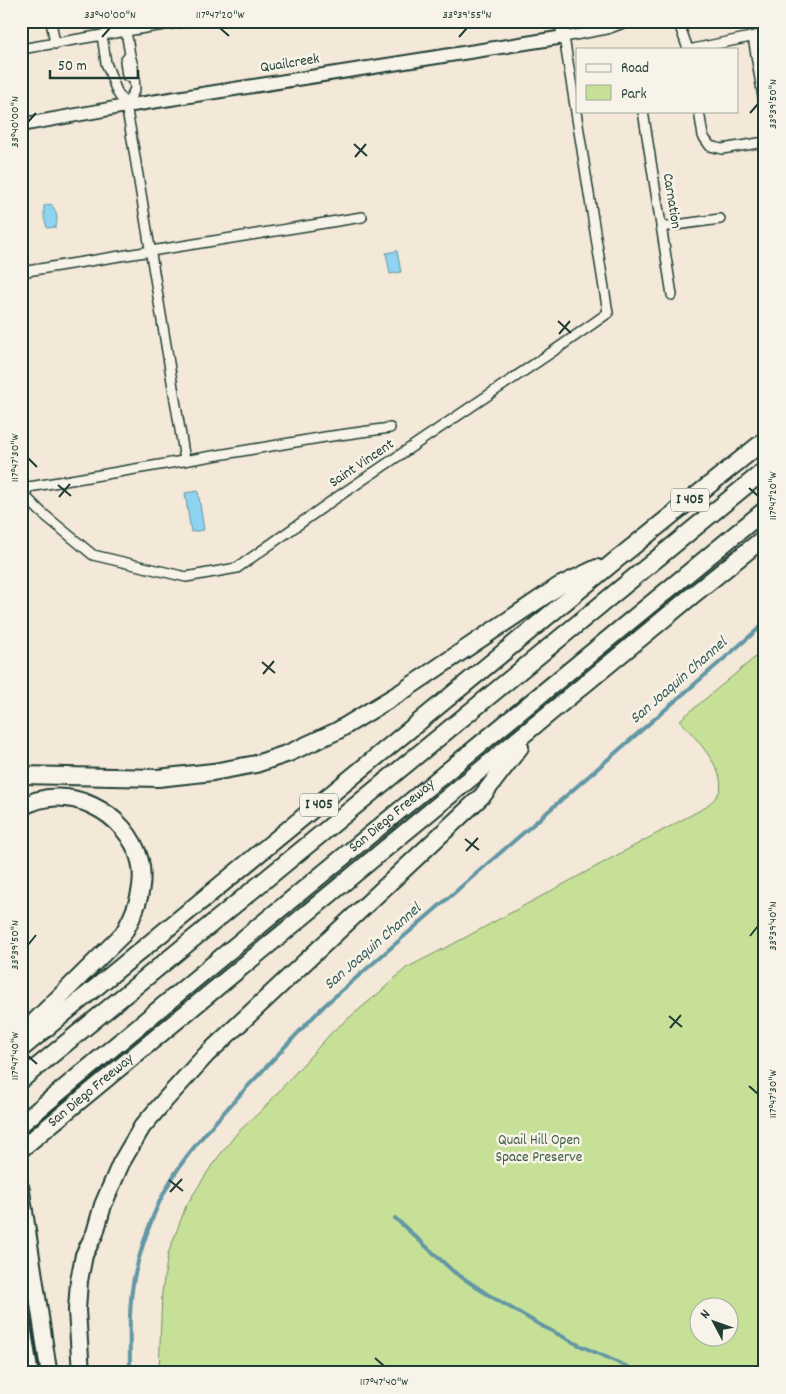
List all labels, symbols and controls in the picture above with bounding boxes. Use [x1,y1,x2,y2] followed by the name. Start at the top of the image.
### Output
[84,7,136,24] text: 33°40'00"N
[196,7,244,24] text: 117°47'20"W
[442,7,492,24] text: 33°39'55"N
[50,48,138,80] scale bar
[259,48,321,80] street label: Quailcreek
[576,48,738,112] legend
[58,56,87,78] text: 50 m
[621,58,649,80] text: Road
[765,79,782,129] text: 33°39'50"N
[621,84,647,106] text: Park
[7,96,24,148] text: 33°40'00"N
[656,172,686,230] street label: Carnation
[7,434,24,482] text: 117°47'30"W
[325,434,399,494] street label: Saint Vincent
[765,472,782,520] text: 117°47'20"W
[671,488,709,512] road number: I 405
[625,631,734,730] water label: San Joaquin Channel
[344,774,441,859] street label: San Diego Freeway
[300,794,338,816] road number: I 405
[319,897,428,996] water label: San Joaquin Channel
[765,901,782,951] text: 33°39'40"N
[7,920,24,970] text: 33°39'50"N
[7,1032,24,1080] text: 117°47'40"W
[43,1048,140,1133] street label: San Diego Freeway
[765,1070,782,1118] text: 117°47'30"W
[496,1130,583,1169] park label: Quail Hill Open Space Preserve
[688,1296,738,1346] north arrow
[696,1306,716,1324] text: N
[360,1374,408,1391] text: 117°47'40"W

